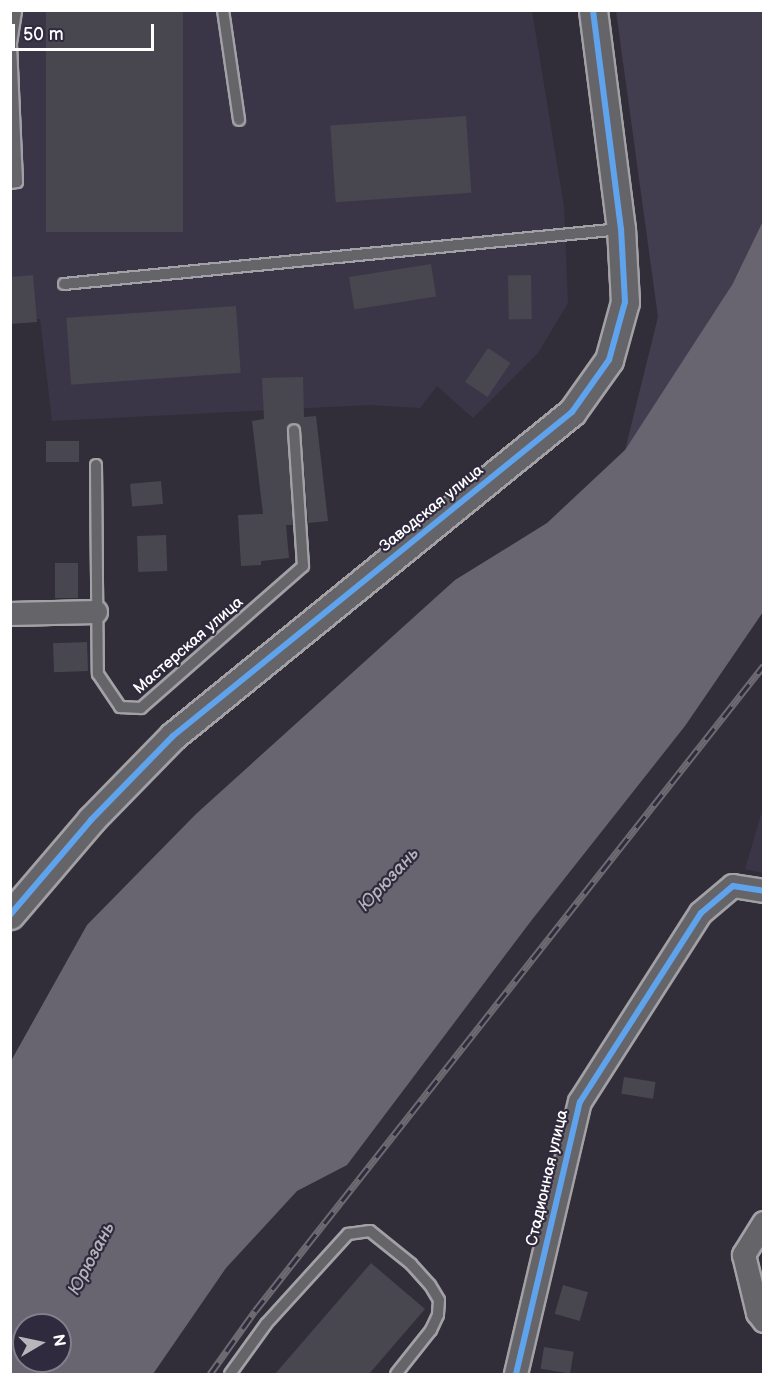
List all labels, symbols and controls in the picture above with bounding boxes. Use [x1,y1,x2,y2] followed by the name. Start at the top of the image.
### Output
[15,12,158,50] scale bar
[23,24,64,45] text: 50 m
[376,461,488,557] street label: Заводская улица
[130,593,248,699] street label: Мастерская улица
[354,844,424,916] water label: Юрюзань
[523,1108,573,1248] street label: Стадионная улица
[64,1219,120,1299] water label: Юрюзань
[12,1313,72,1373] north arrow
[48,1333,69,1348] text: N

